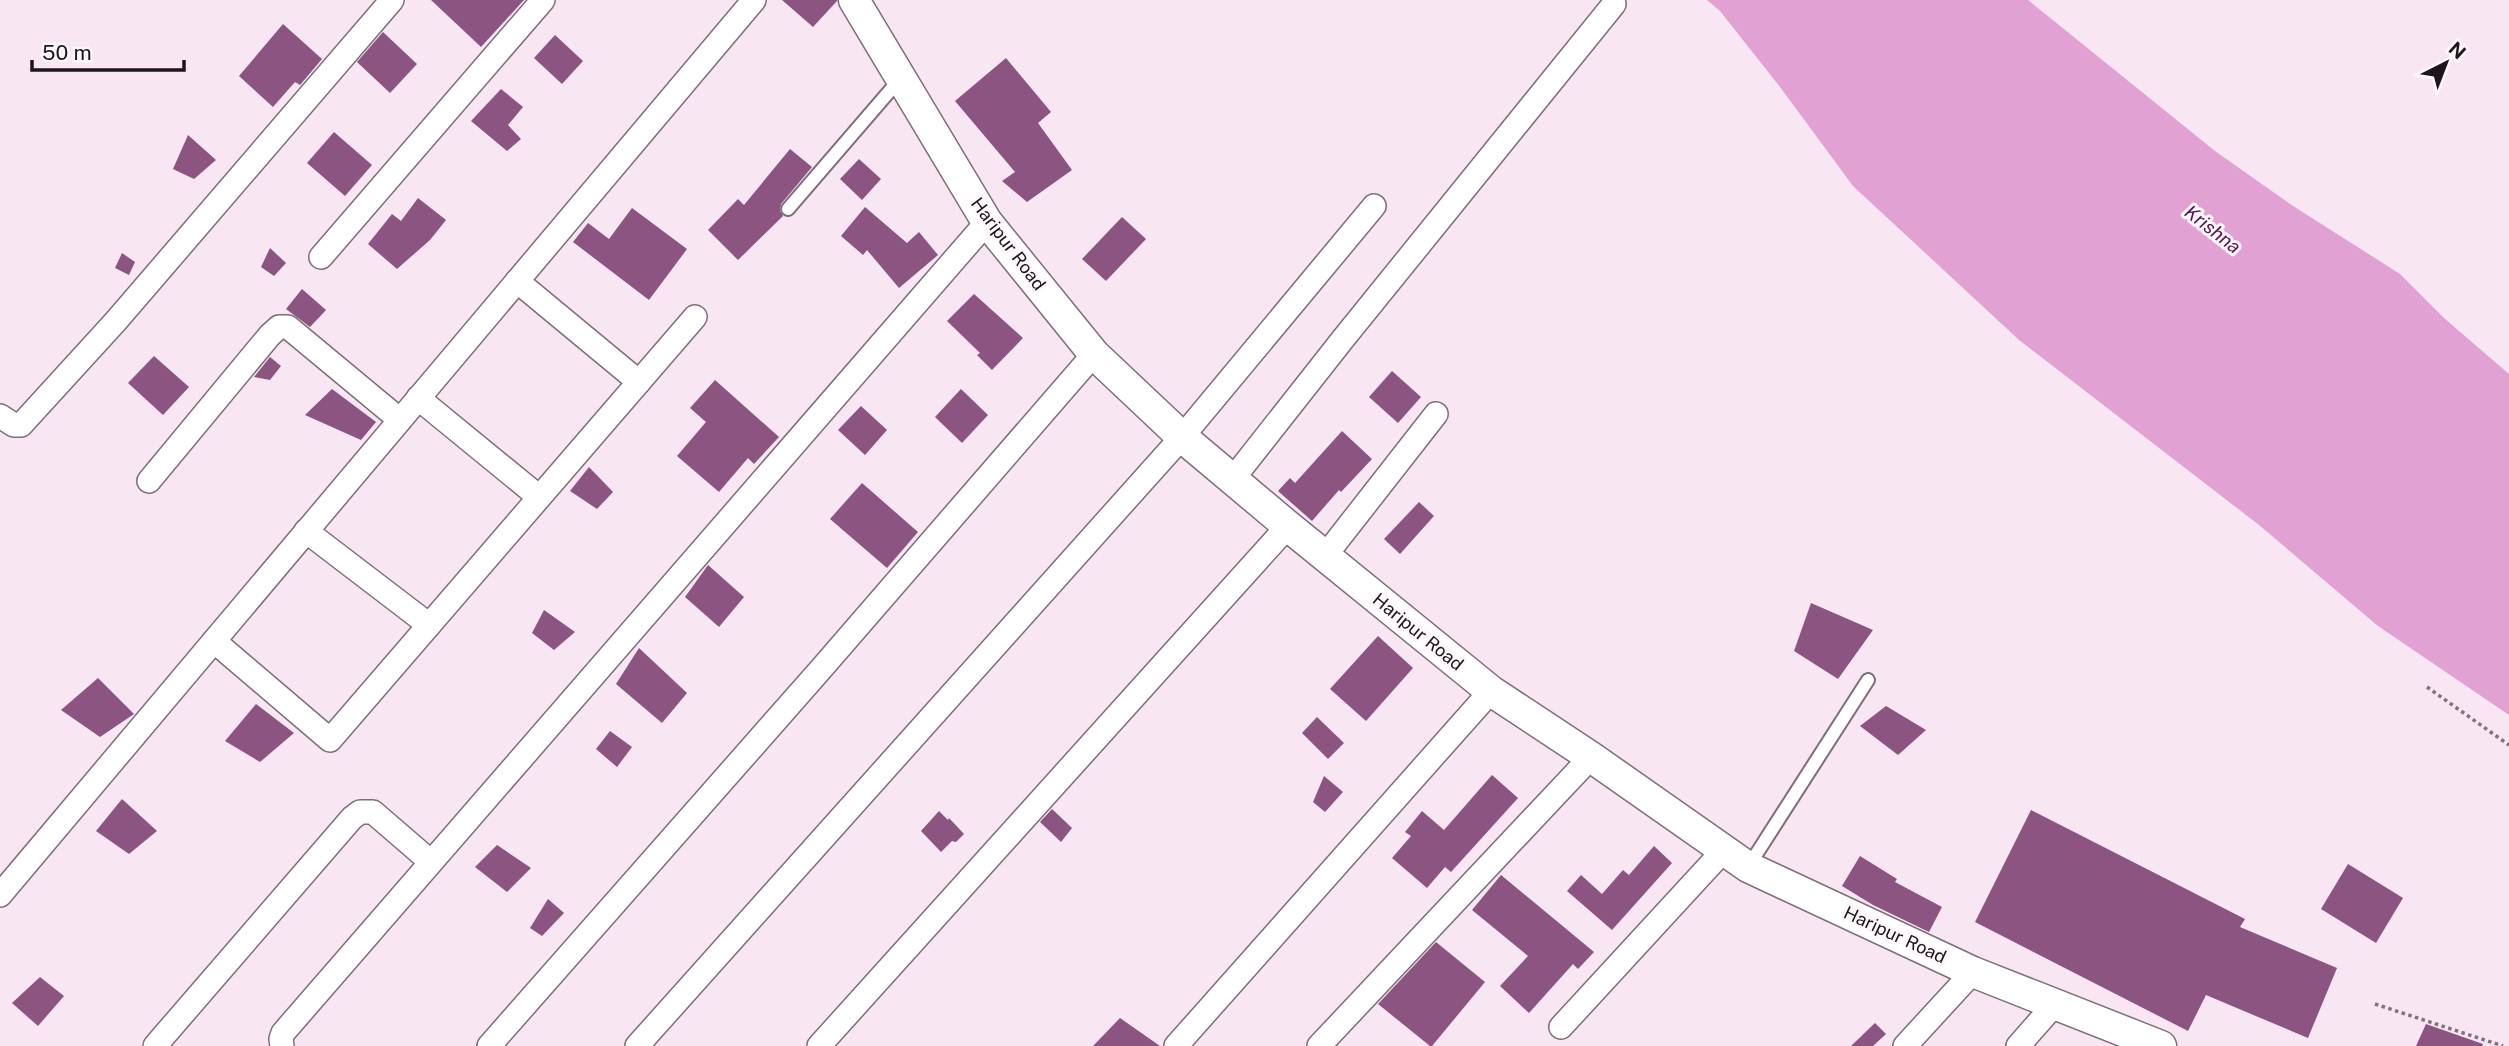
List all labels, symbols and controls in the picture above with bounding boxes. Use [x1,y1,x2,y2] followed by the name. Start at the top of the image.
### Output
[32,28,184,72] scale bar
[2411,28,2481,98] north arrow
[2444,37,2470,64] text: N
[42,40,92,65] text: 50 m
[967,193,1050,294] street label: Haripur Road
[2181,200,2245,258] water label: Krishna
[1369,589,1468,675] street label: Haripur Road
[1841,902,1950,967] street label: Haripur Road

